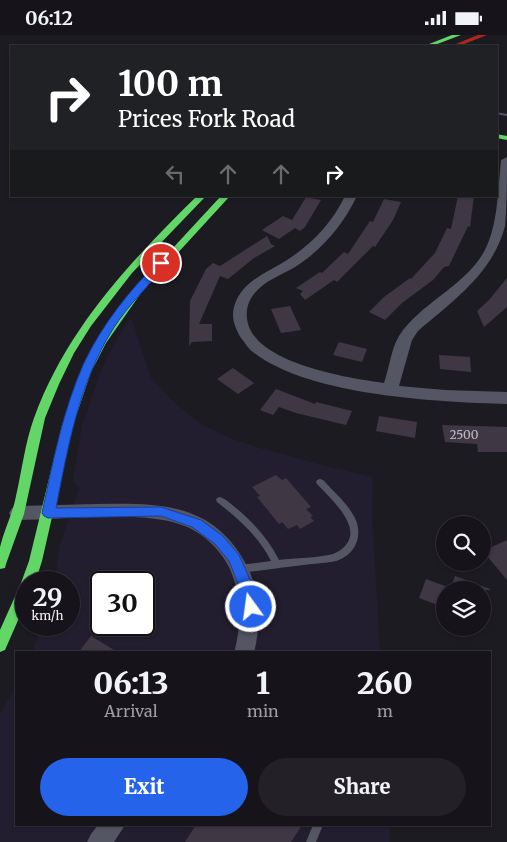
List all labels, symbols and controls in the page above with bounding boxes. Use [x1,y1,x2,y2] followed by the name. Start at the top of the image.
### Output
[25,6,73,30] text: 06:12
[118,62,223,106] text: 100 m
[35,65,100,130] icon: right
[118,105,295,133] text: Prices Fork Road
[161,160,189,188] icon: left
[214,160,242,188] icon: ahead
[267,160,295,188] icon: ahead
[320,160,348,188] icon: right
[140,242,182,284] pin
[147,249,175,277] icon: arrive
[449,427,479,442] house number: 2500
[436,516,491,636] map controls
[436,516,491,571] button: search
[90,571,155,636] speed limit sign: 30
[224,580,276,632] position arrow
[33,581,62,613] text: 29
[436,581,491,636] button: layers
[32,608,63,623] text: km/h
[93,664,169,702] text: 06:13
[256,664,270,702] text: 1
[357,664,413,702] text: 260
[104,701,158,721] text: Arrival
[247,701,279,721] text: min
[377,701,393,721] text: m
[40,758,248,816] button: Exit
[258,758,466,816] button: Share

